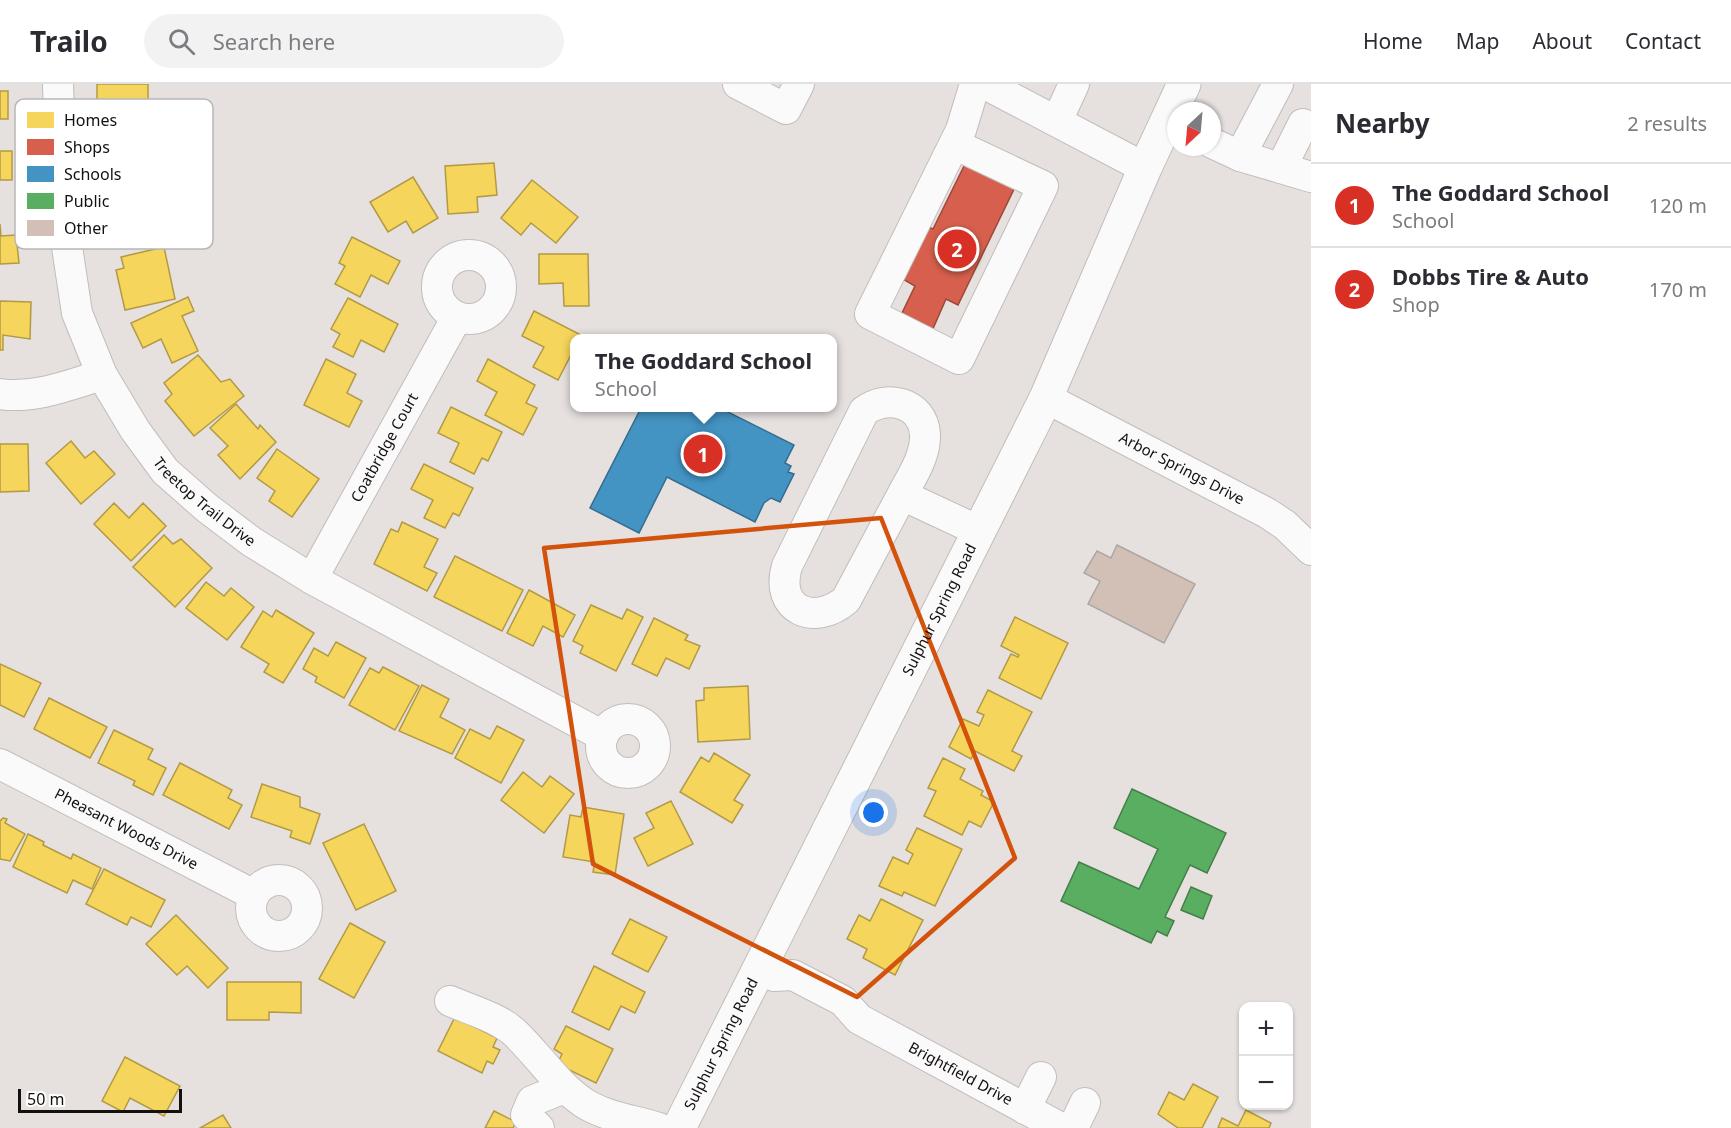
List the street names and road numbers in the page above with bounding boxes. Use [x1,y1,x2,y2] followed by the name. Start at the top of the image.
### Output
[345,389,422,506] street label: Coatbridge Court
[1116,427,1248,509] street label: Arbor Springs Drive
[149,453,260,550] street label: Treetop Trail Drive
[897,540,980,679] street label: Sulphur Spring Road
[52,783,202,873] street label: Pheasant Woods Drive
[679,974,762,1113] street label: Sulphur Spring Road
[905,1037,1016,1109] street label: Brightfield Drive

